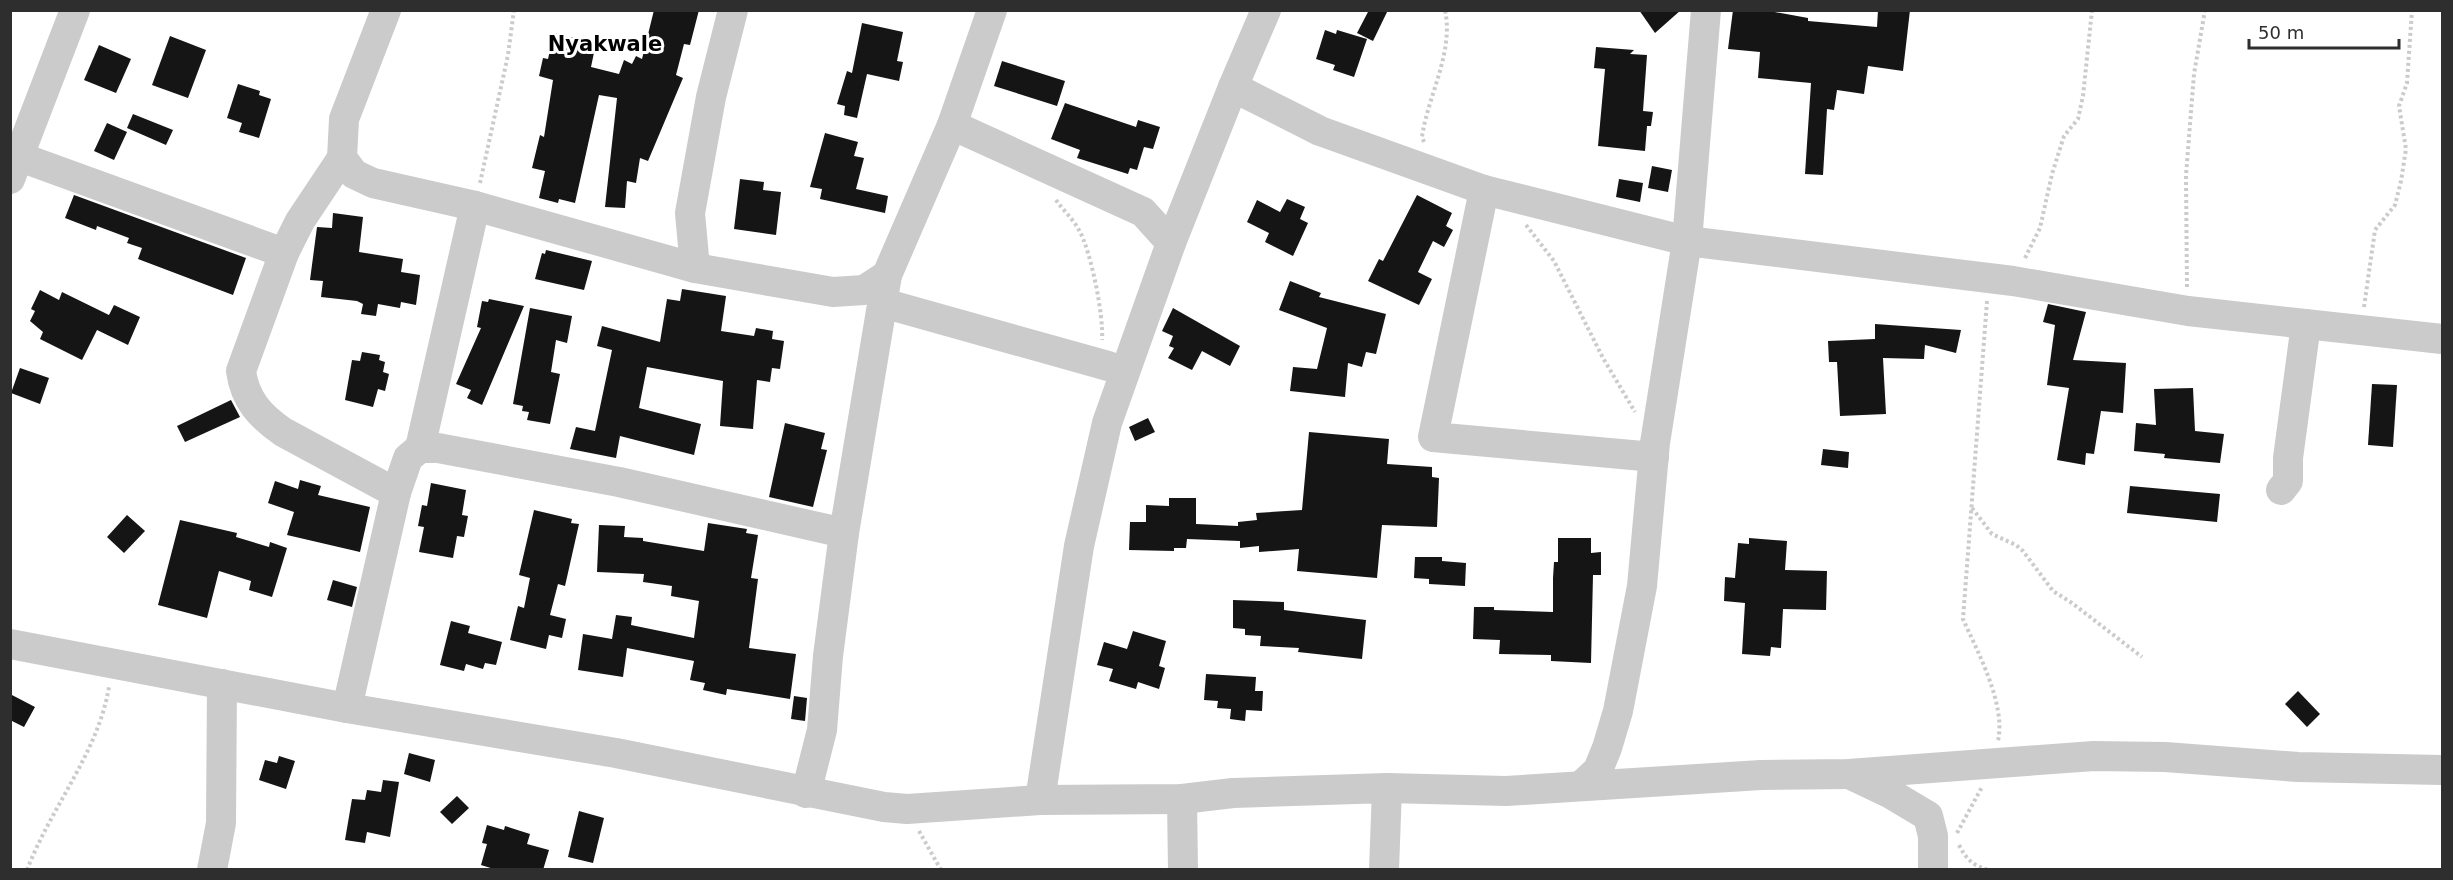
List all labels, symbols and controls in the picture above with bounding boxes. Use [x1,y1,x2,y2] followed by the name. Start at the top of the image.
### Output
[2249,12,2399,50] scale bar
[2258,22,2304,43] text: 50 m
[548,32,662,56] district label: Nyakwale

